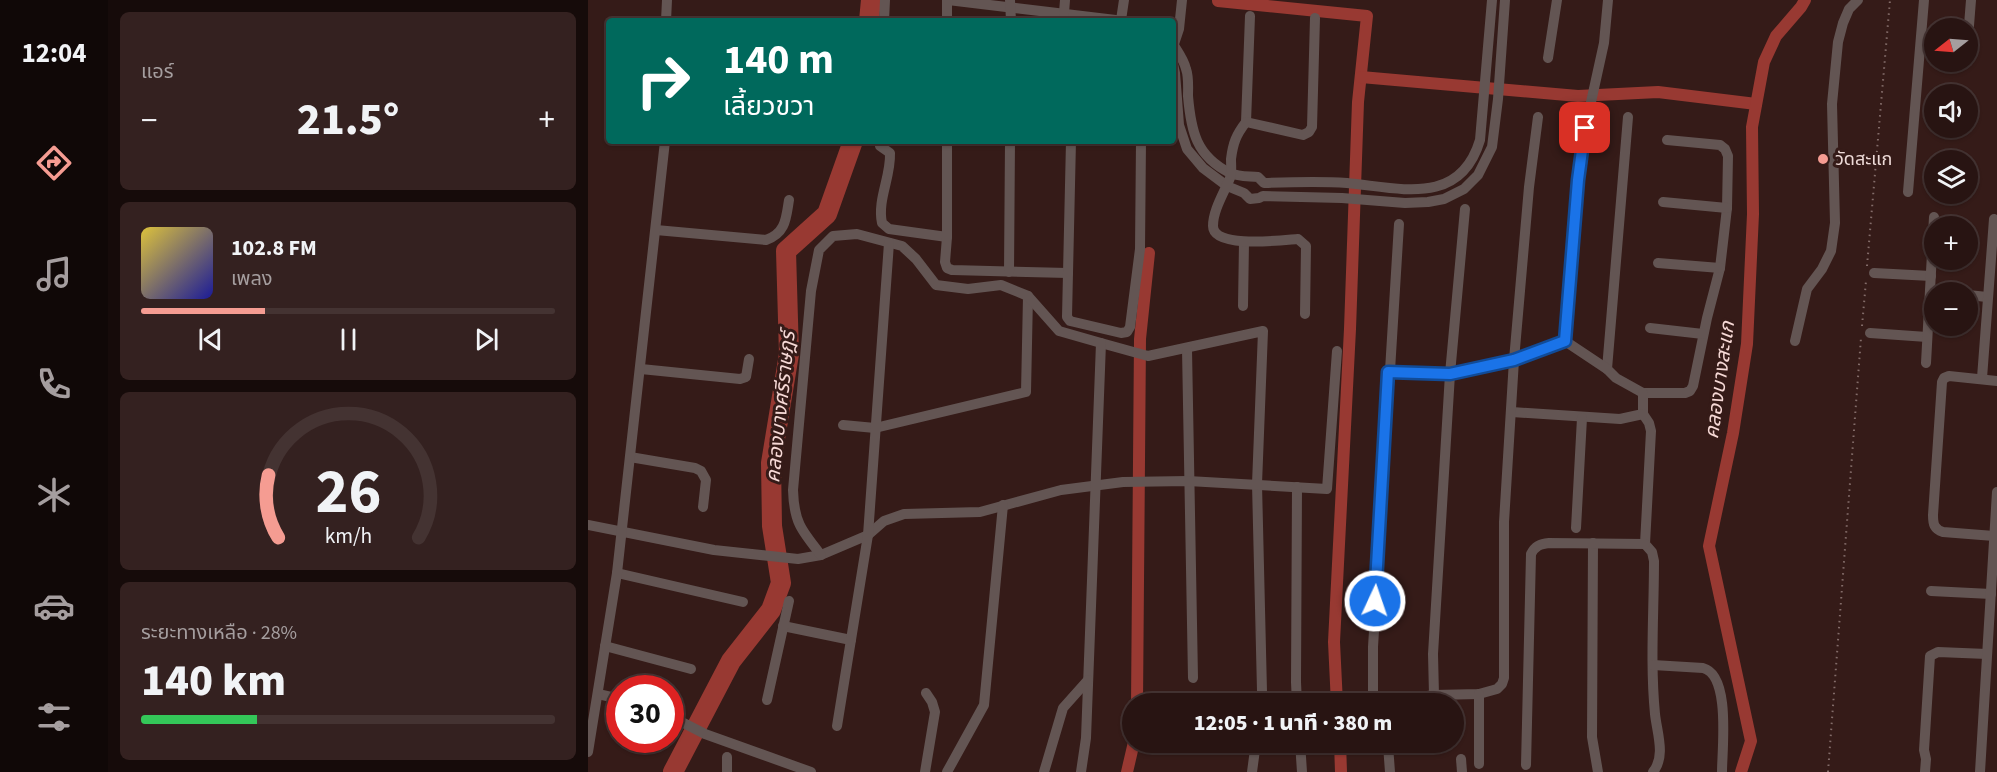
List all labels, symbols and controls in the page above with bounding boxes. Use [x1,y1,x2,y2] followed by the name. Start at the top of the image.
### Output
[1924,18,1978,72] north arrow
[1924,18,1978,336] map controls
[723,30,834,90] text: 140 m
[21,34,87,73] text: 12:04
[624,42,702,120] icon: right
[141,58,173,86] text: แอร์
[1924,84,1978,138] button: sound
[723,87,814,126] text: เลี้ยวขวา
[297,88,399,152] text: 21.5°
[141,97,157,144] text: −
[539,97,555,144] text: +
[1559,102,1610,153] pin
[1568,111,1601,144] icon: arrive
[33,142,75,184] icon: directions
[1835,147,1892,172] place label: วัดสะแก
[1924,150,1978,204] button: layers
[1816,152,1830,166] marker: วัดสะแก
[1924,216,1978,270] button: +
[231,232,317,264] text: 102.8 FM
[33,253,75,295] icon: music
[231,265,273,293] text: เพลง
[1924,282,1978,336] button: −
[1698,319,1742,441] water label: คลองบางสะแก
[194,323,227,356] icon: previous
[332,323,365,356] icon: pause
[470,323,503,356] icon: next
[759,325,803,484] water label: คลองบางศรีราษฎร์
[33,363,75,405] icon: phone
[315,448,381,537] text: 26
[33,474,75,516] icon: climate
[324,521,372,552] text: km/h
[1343,569,1407,633] position arrow
[33,585,75,627] icon: car
[141,619,297,647] text: ระยะทางเหลือ · 28%
[141,649,286,713] text: 140 km
[606,675,684,753] speed limit sign: 30
[33,696,75,738] icon: filters
[1194,707,1392,739] text: 12:05 · 1 นาที · 380 m

